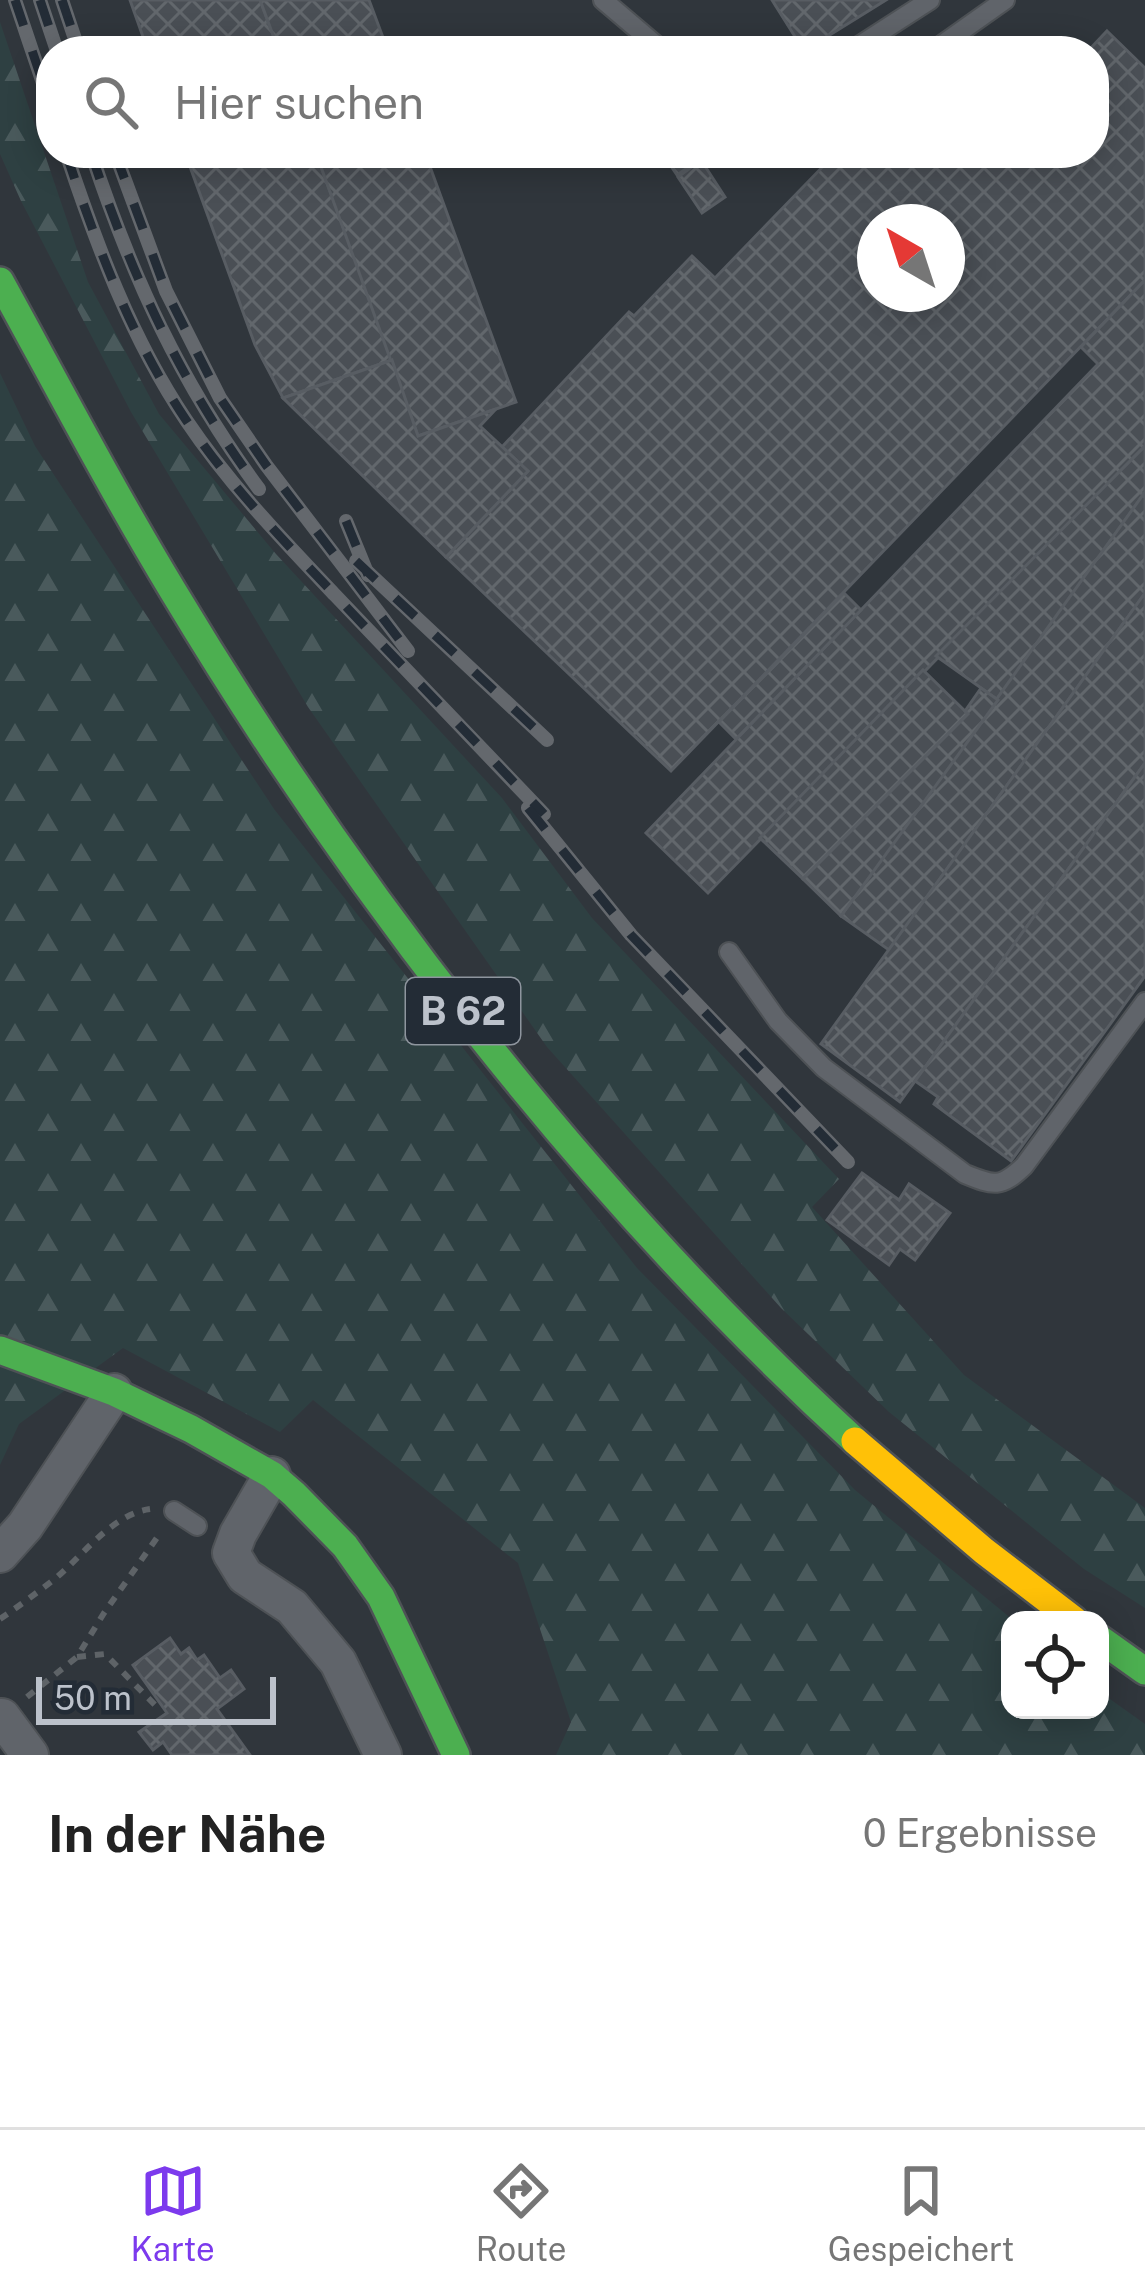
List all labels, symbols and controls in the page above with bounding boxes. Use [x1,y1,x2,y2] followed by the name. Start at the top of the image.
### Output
[36,36,1109,168] search box
[78,69,144,135] icon: search
[174,76,424,129] text: Hier suchen
[857,204,965,312] north arrow
[406,978,520,1044] road number: B 62
[1001,1611,1109,1719] map controls
[1001,1611,1109,1719] button: locate
[36,1671,276,1724] scale bar
[54,1679,132,1717] text: 50 m
[48,1804,326,1863] text: In der Nähe
[863,1810,1097,1856] text: 0 Ergebnisse
[131,2158,215,2268] tab: Karte
[476,2158,566,2268] tab: Route
[828,2158,1014,2268] tab: Gespeichert

